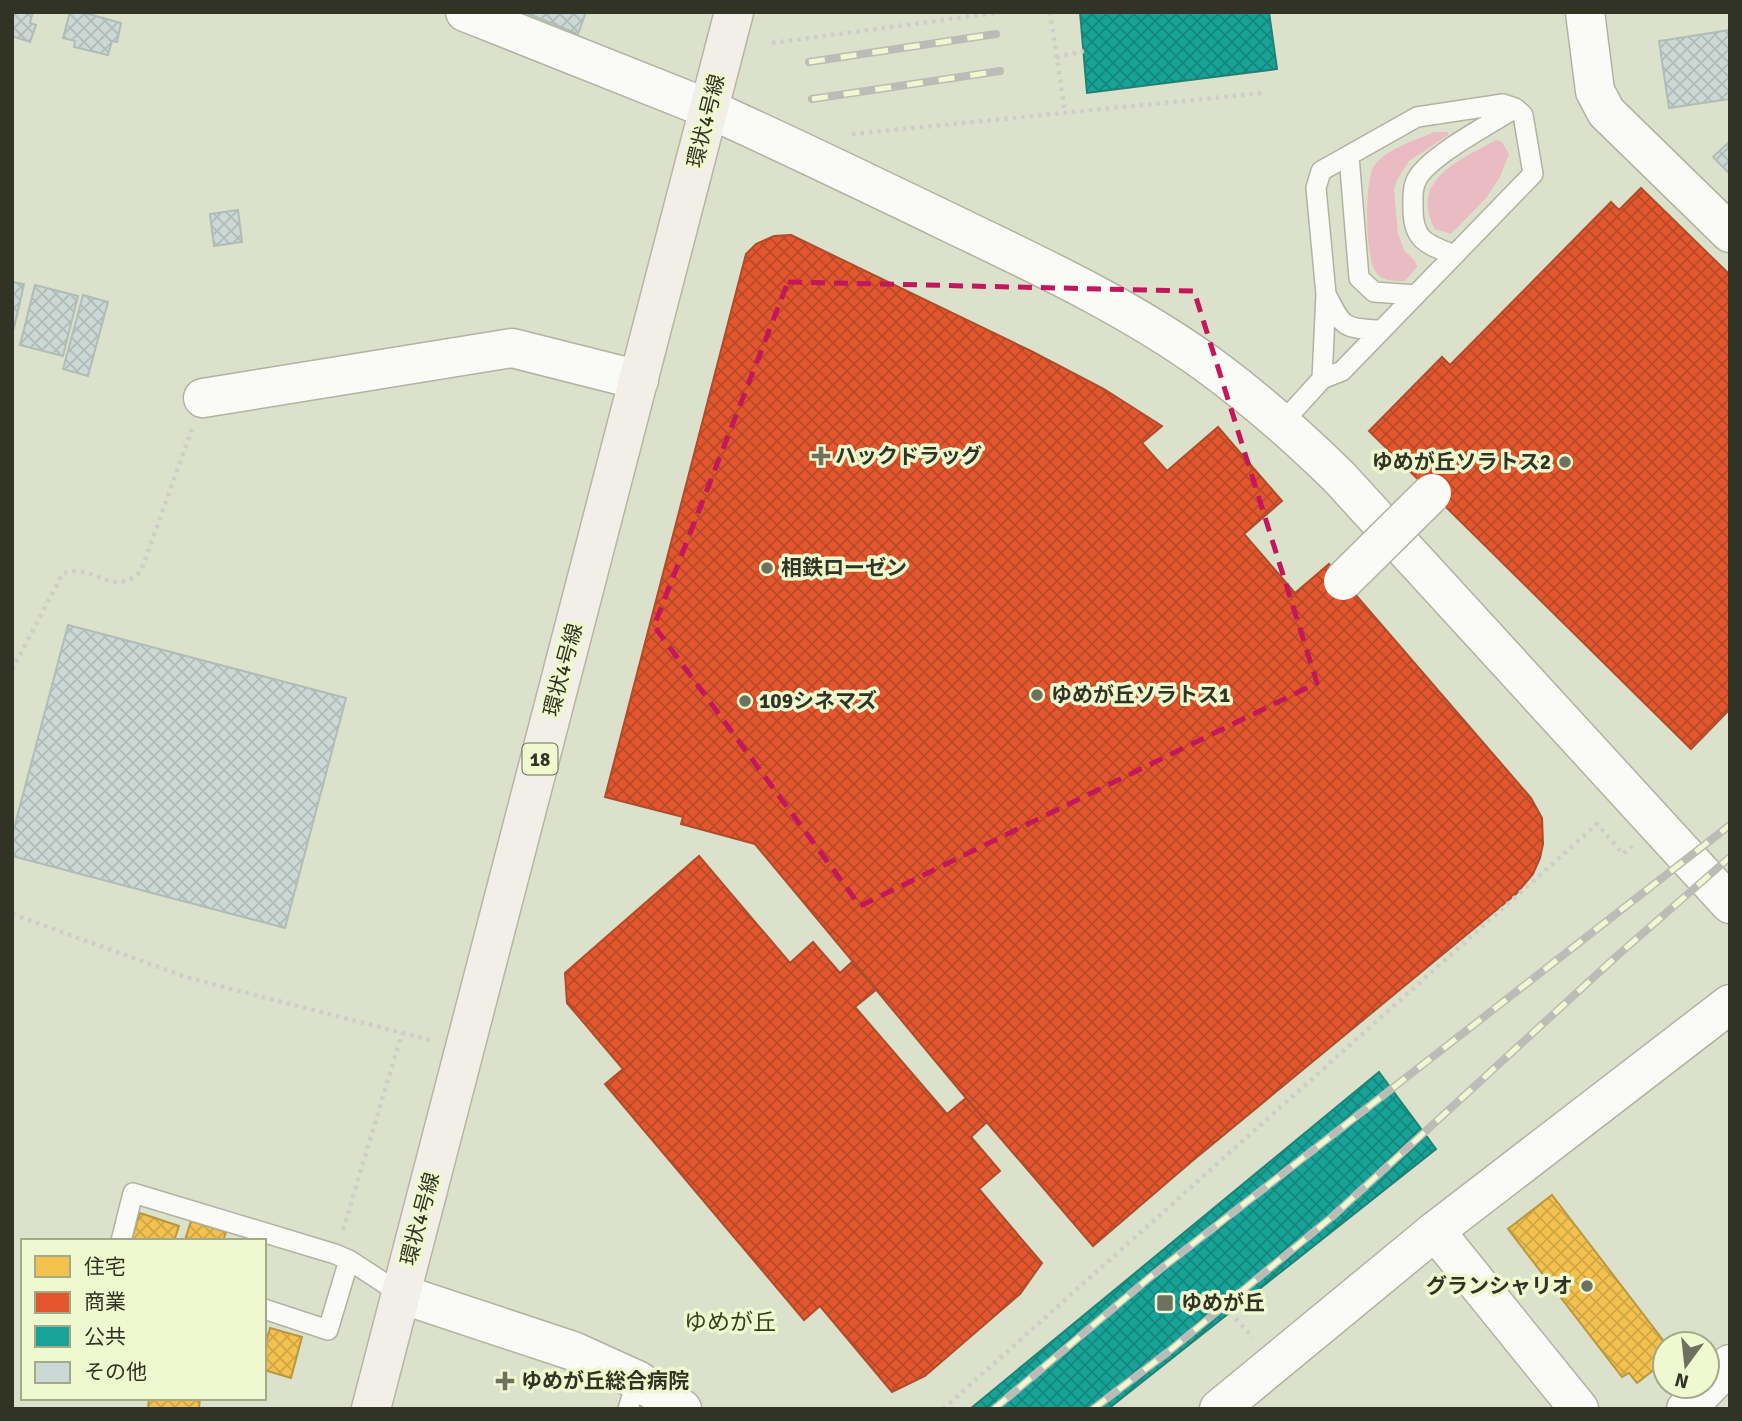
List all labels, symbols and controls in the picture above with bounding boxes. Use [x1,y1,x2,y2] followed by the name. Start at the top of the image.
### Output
[682,72,730,170] street label: 環状4号線
[835,443,982,469] place label: ハックドラッグ
[813,448,829,464] marker: ハックドラッグ
[1372,449,1551,475] place label: ゆめが丘ソラトス2
[1557,454,1573,470] marker: ゆめが丘ソラトス2
[781,555,907,581] place label: 相鉄ローゼン
[759,560,775,576] marker: 相鉄ローゼン
[538,621,588,719] street label: 環状4号線
[1051,682,1230,708] place label: ゆめが丘ソラトス1
[1029,687,1045,703] marker: ゆめが丘ソラトス1
[759,688,877,714] place label: 109シネマズ
[737,693,753,709] marker: 109シネマズ
[522,744,558,774] road number: 18
[395,1170,445,1268] street label: 環状4号線
[21,1239,266,1400] legend
[84,1254,126,1280] text: 住宅
[1426,1273,1573,1299] place label: グランシャリオ
[1579,1278,1595,1294] marker: グランシャリオ
[84,1289,126,1315] text: 商業
[1181,1290,1265,1316] place label: ゆめが丘
[1155,1293,1175,1313] marker: ゆめが丘
[684,1308,776,1337] district label: ゆめが丘
[84,1324,126,1350] text: 公共
[1651,1330,1721,1400] north arrow
[84,1359,147,1385] text: その他
[1672,1367,1691,1394] text: N
[521,1368,689,1394] place label: ゆめが丘総合病院
[495,1371,515,1391] marker: ゆめが丘総合病院

